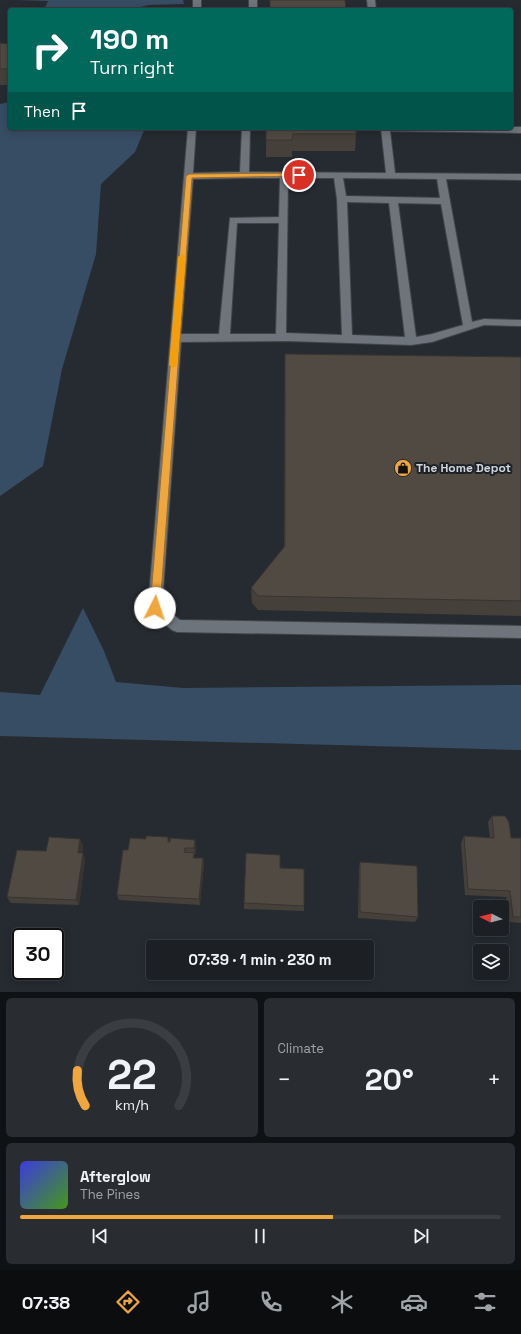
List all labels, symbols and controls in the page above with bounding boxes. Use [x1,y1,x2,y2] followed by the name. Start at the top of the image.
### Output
[90,21,169,57] text: 190 m
[24,24,76,76] icon: right
[90,56,174,79] text: Turn right
[68,100,90,122] icon: arrive
[24,102,60,121] text: Then
[282,158,316,192] pin
[288,164,310,186] icon: arrive
[393,458,413,478] shop icon: The Home Depot
[416,460,511,476] place label: The Home Depot
[134,587,176,629] position arrow
[473,900,509,936] north arrow
[473,900,509,980] map controls
[12,928,64,980] speed limit sign: 30
[473,944,509,980] button: layers
[188,950,332,969] text: 07:39 · 1 min · 230 m
[278,1040,324,1057] text: Climate
[107,1047,156,1100] text: 22
[365,1060,414,1099] text: 20°
[278,1065,291,1093] text: −
[487,1065,501,1093] text: +
[115,1095,149,1113] text: km/h
[80,1167,151,1186] text: Afterglow
[80,1186,140,1203] text: The Pines
[89,1225,111,1247] icon: previous
[249,1225,271,1247] icon: pause
[410,1225,432,1247] icon: next
[114,1288,142,1316] icon: directions
[185,1288,213,1316] icon: music
[257,1288,285,1316] icon: phone
[328,1288,356,1316] icon: climate
[400,1288,428,1316] icon: car
[471,1288,499,1316] icon: filters
[22,1291,70,1314] text: 07:38

